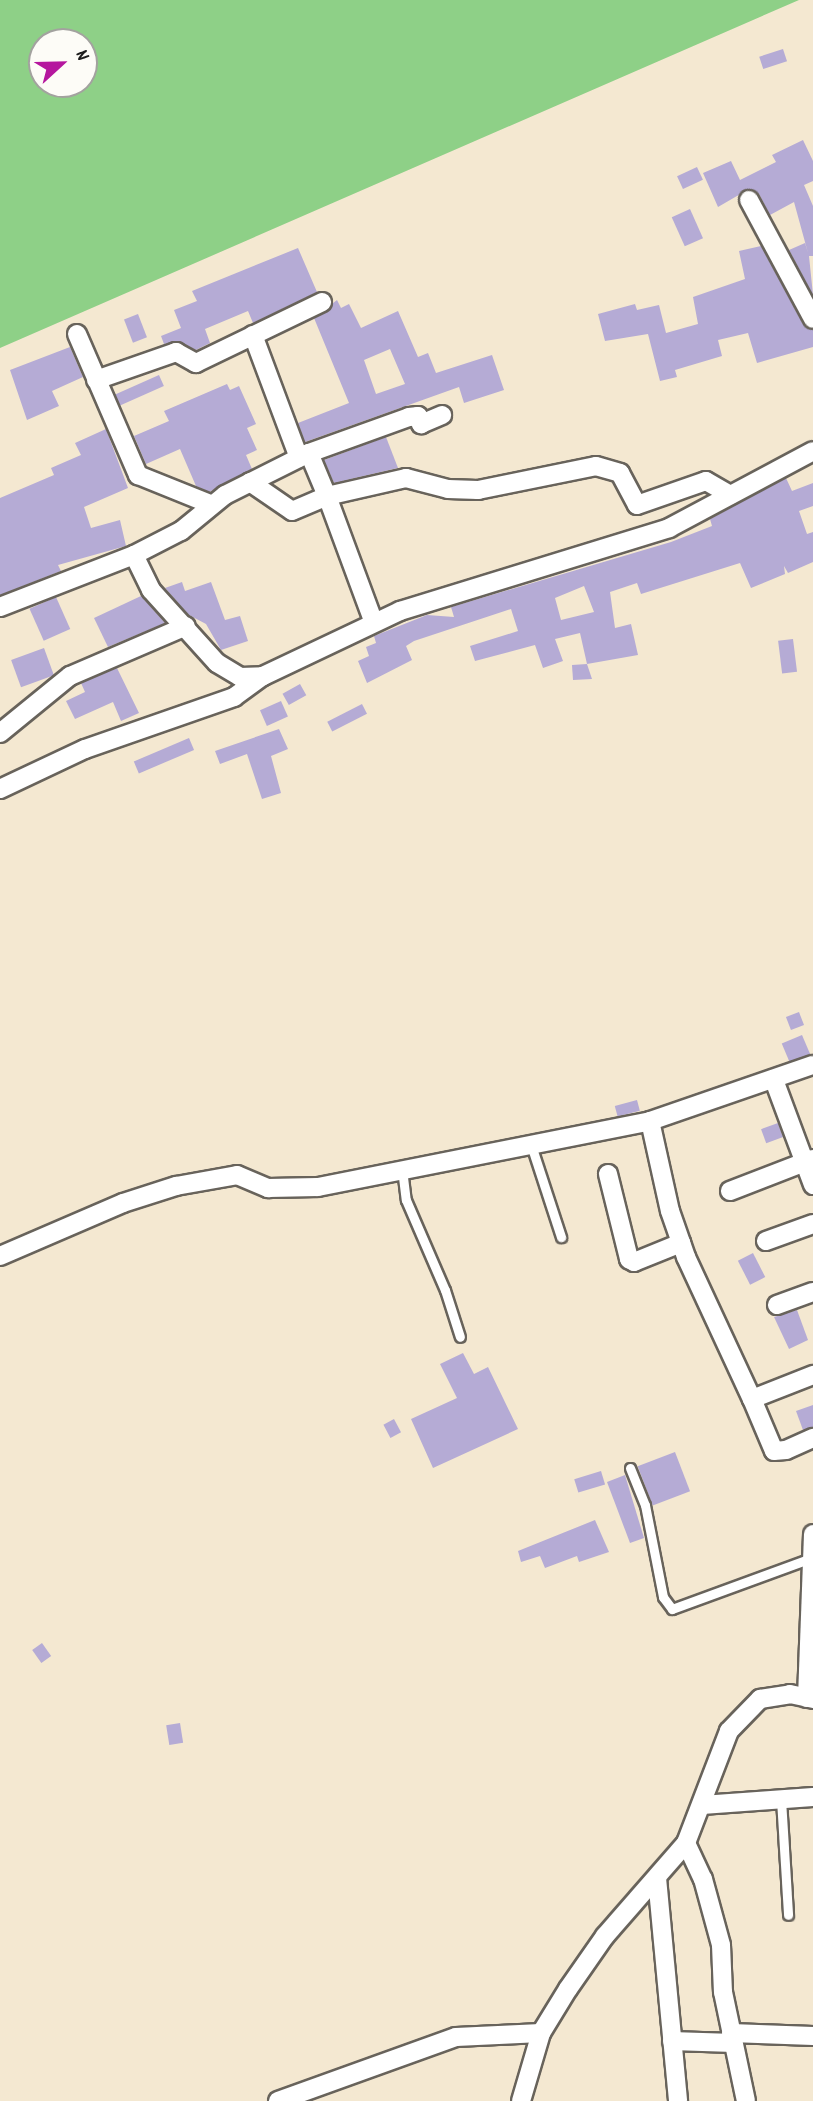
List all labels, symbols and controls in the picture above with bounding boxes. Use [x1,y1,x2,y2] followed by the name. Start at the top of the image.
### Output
[28,28,98,98] north arrow
[67,46,95,65] text: N

